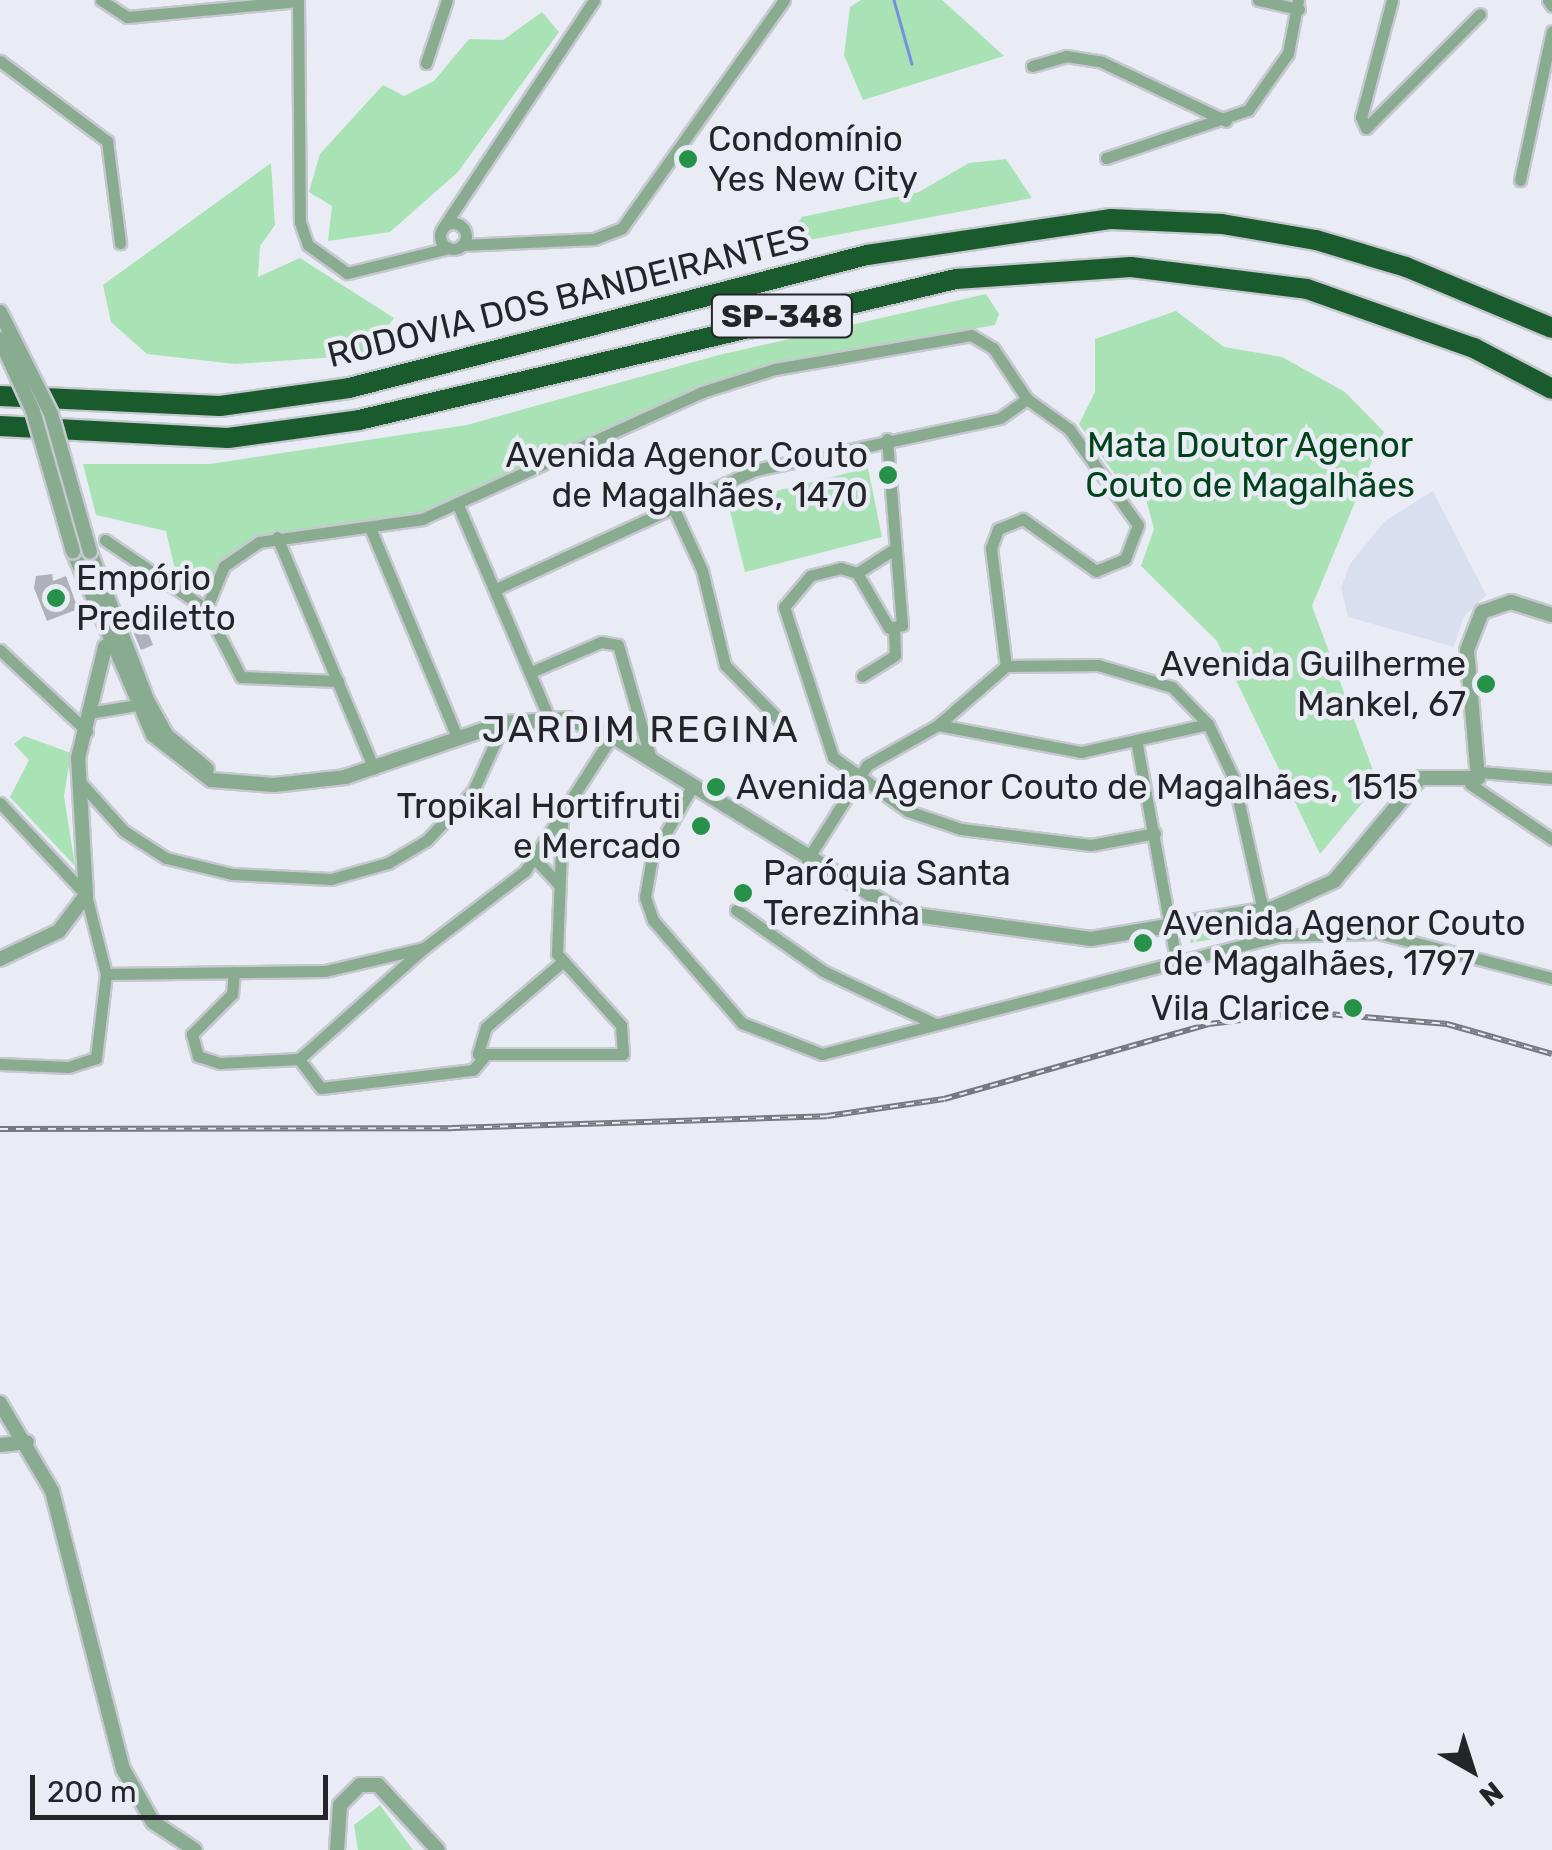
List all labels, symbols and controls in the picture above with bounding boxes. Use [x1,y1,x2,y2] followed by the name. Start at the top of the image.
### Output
[708,118,919,200] place label: Condomínio Yes New City
[677,148,699,170] marker: Condomínio Yes New City
[322,216,814,376] street label: RODOVIA DOS BANDEIRANTES
[710,289,854,343] road number: SP-348
[1085,424,1415,506] park label: Mata Doutor Agenor Couto de Magalhães
[504,434,868,516] place label: Avenida Agenor Couto de Magalhães, 1470
[877,464,899,486] marker: Avenida Agenor Couto de Magalhães, 1470
[76,557,236,639] place label: Empório Prediletto
[45,587,67,609] marker: Empório Prediletto
[1160,643,1466,725] place label: Avenida Guilherme Mankel, 67
[1475,673,1497,695] marker: Avenida Guilherme Mankel, 67
[482,707,800,753] district label: JARDIM REGINA
[736,766,1420,808] place label: Avenida Agenor Couto de Magalhães, 1515
[705,776,727,798] marker: Avenida Agenor Couto de Magalhães, 1515
[397,785,681,867] place label: Tropikal Hortifruti e Mercado
[690,815,712,837] marker: Tropikal Hortifruti e Mercado
[763,852,1011,934] place label: Paróquia Santa Terezinha
[732,882,754,904] marker: Paróquia Santa Terezinha
[1163,902,1527,984] place label: Avenida Agenor Couto de Magalhães, 1797
[1132,932,1154,954] marker: Avenida Agenor Couto de Magalhães, 1797
[1150,987,1330,1029] place label: Vila Clarice
[1340,995,1366,1021] marker: Vila Clarice
[1422,1720,1522,1820] north arrow
[35,1755,332,1817] scale bar
[47,1774,137,1810] text: 200 m
[1473,1775,1509,1813] text: N

